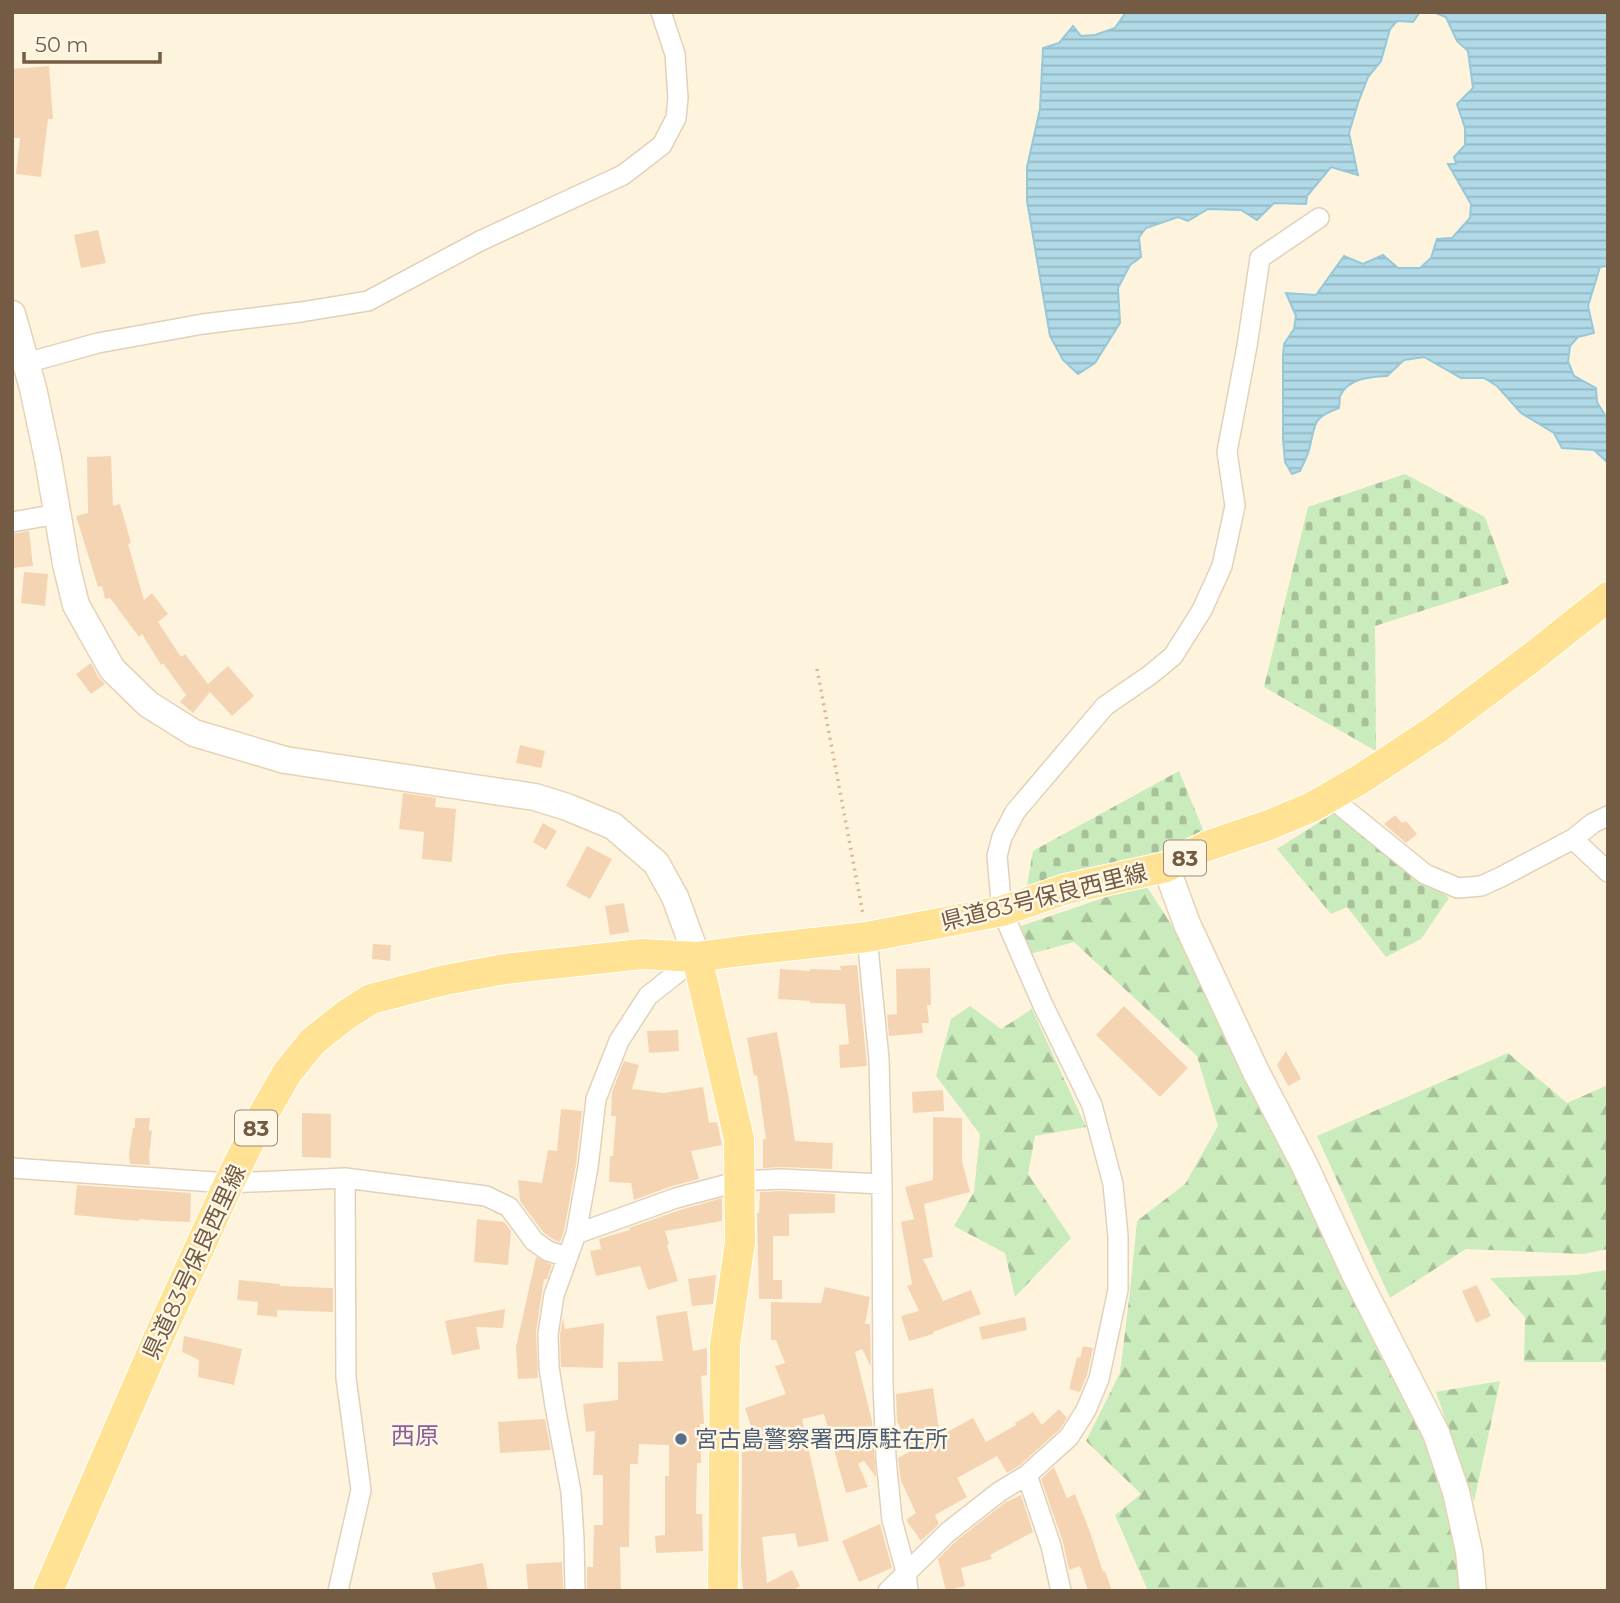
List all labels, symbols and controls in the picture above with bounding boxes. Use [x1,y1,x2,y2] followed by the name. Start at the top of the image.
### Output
[24,21,161,65] scale bar
[35,32,89,57] text: 50 m
[1164,840,1206,876] road number: 83
[938,858,1150,936] street label: 県道83号保良西里線
[235,1110,277,1146] road number: 83
[137,1160,251,1364] street label: 県道83号保良西里線
[391,1421,439,1450] district label: 西原
[695,1425,948,1453] place label: 宮古島警察署西原駐在所
[673,1431,689,1447] marker: 宮古島警察署西原駐在所

